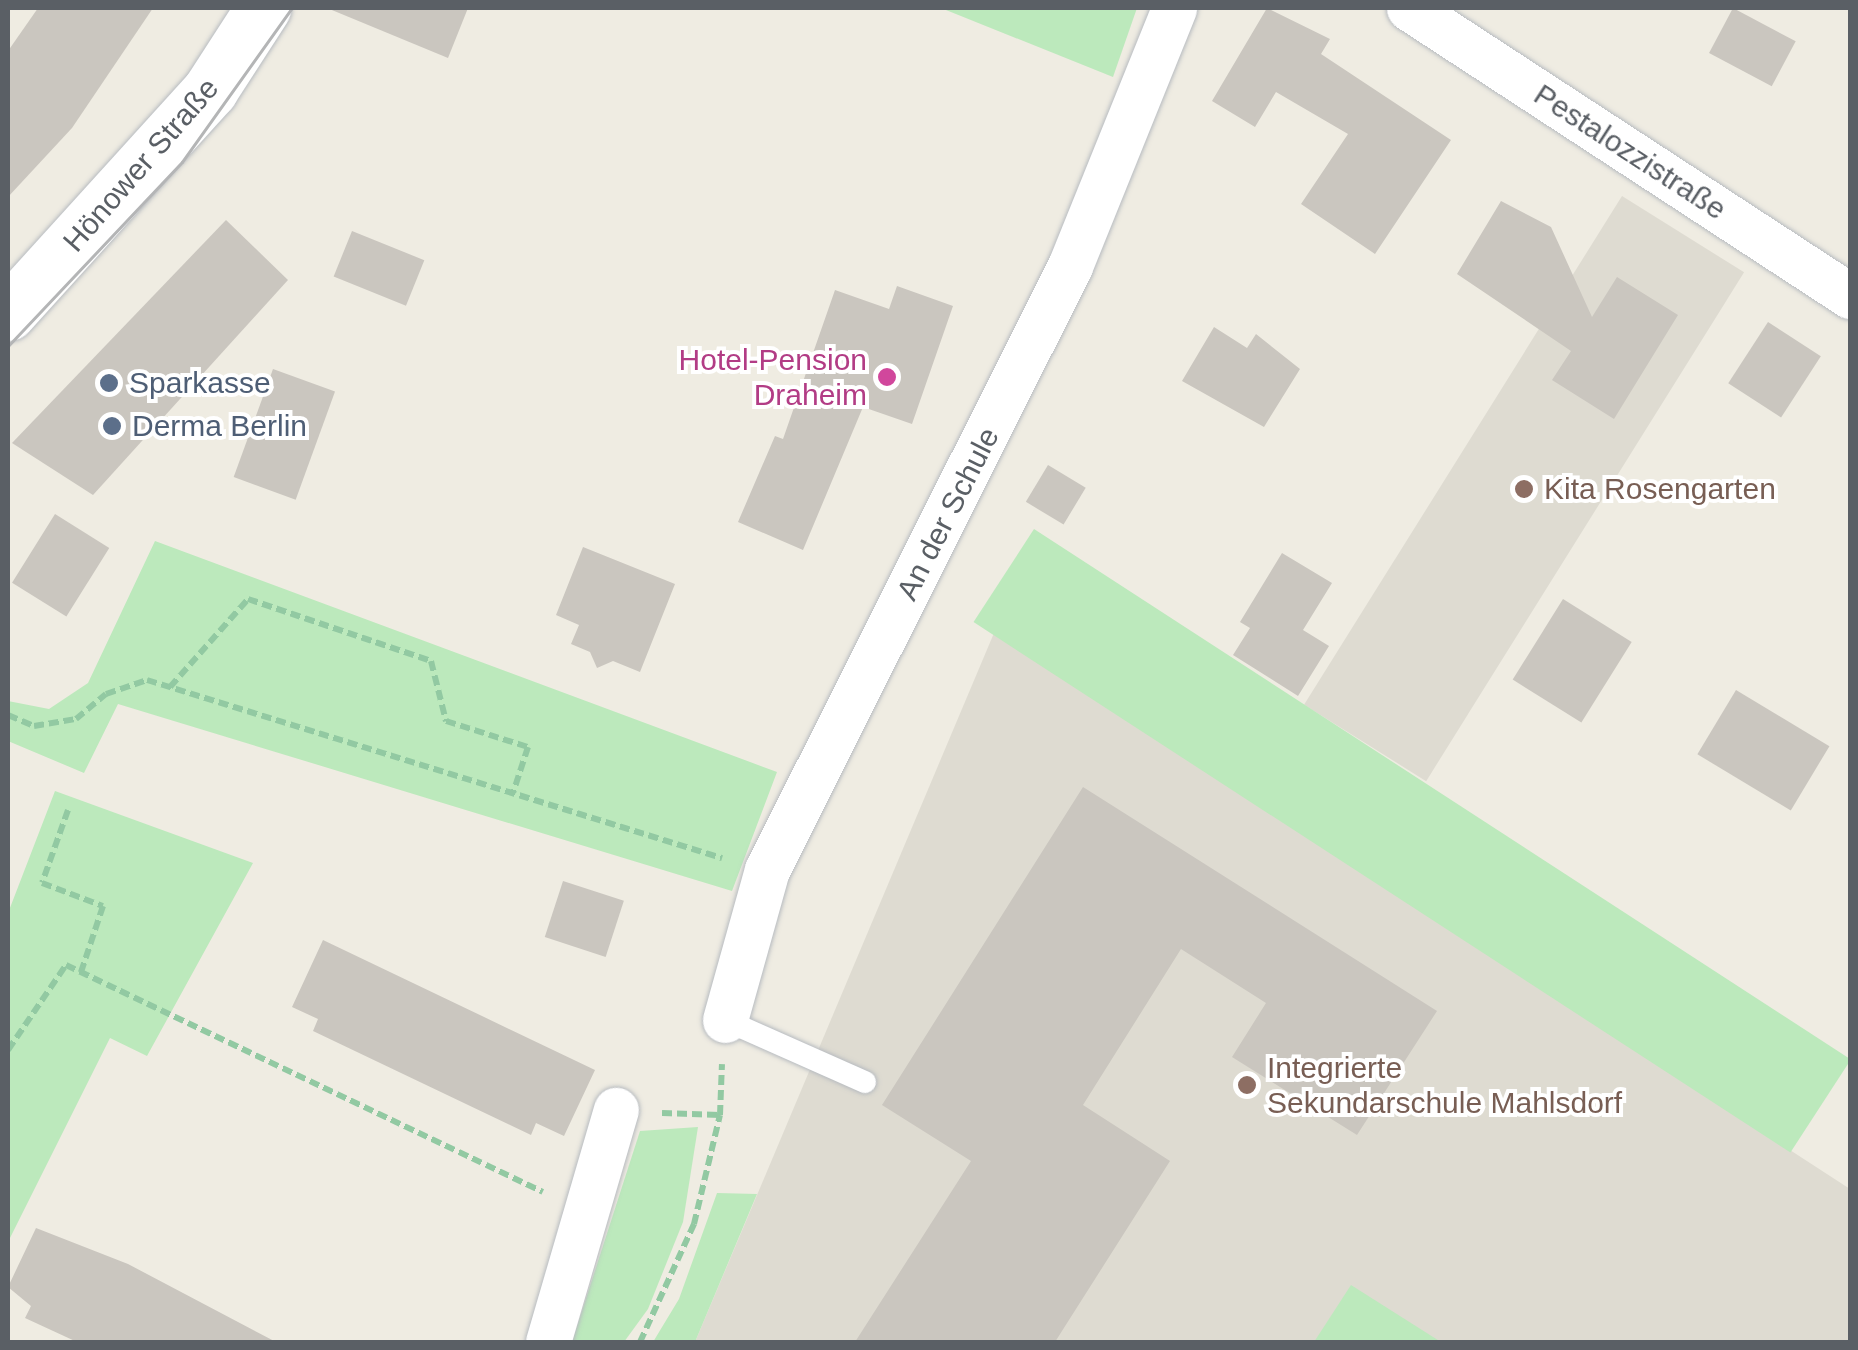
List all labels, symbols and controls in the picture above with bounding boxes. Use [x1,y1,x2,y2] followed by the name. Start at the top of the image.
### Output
[56,71,226,259] street label: Hönower Straße
[1527,77,1733,227] street label: Pestalozzistraße
[679,342,867,412] place label: Hotel-Pension Draheim
[129,365,271,401] place label: Sparkasse
[876,366,898,388] marker: Hotel-Pension Draheim
[98,372,120,394] marker: Sparkasse
[132,408,307,444] place label: Derma Berlin
[101,415,123,437] marker: Derma Berlin
[889,422,1007,606] street label: An der Schule
[1544,471,1776,507] place label: Kita Rosengarten
[1513,478,1535,500] marker: Kita Rosengarten
[1267,1050,1622,1120] place label: Integrierte Sekundarschule Mahlsdorf
[1236,1074,1258,1096] marker: Integrierte Sekundarschule Mahlsdorf

